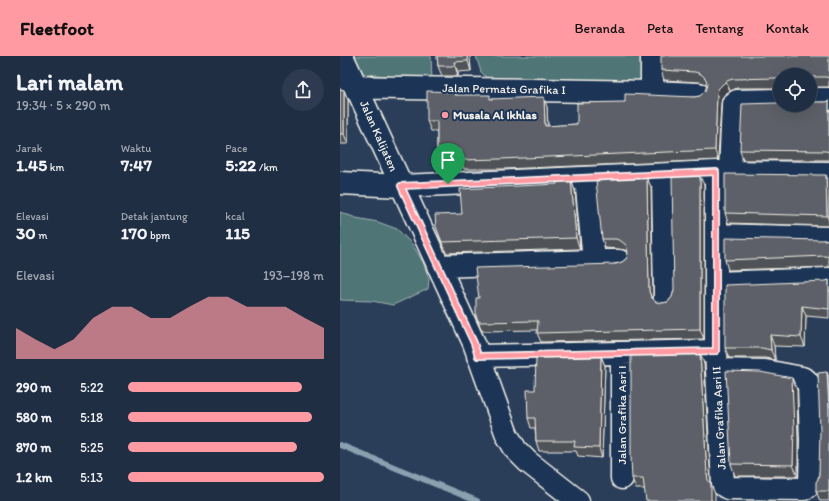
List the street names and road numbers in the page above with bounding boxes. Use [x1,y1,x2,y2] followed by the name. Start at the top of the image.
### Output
[442,81,566,97] street label: Jalan Permata Grafika I
[357,98,401,174] street label: Jalan Kalijaten
[615,366,629,464] street label: Jalan Grafika Asri I
[709,366,729,470] street label: Jalan Grafika Asri II

